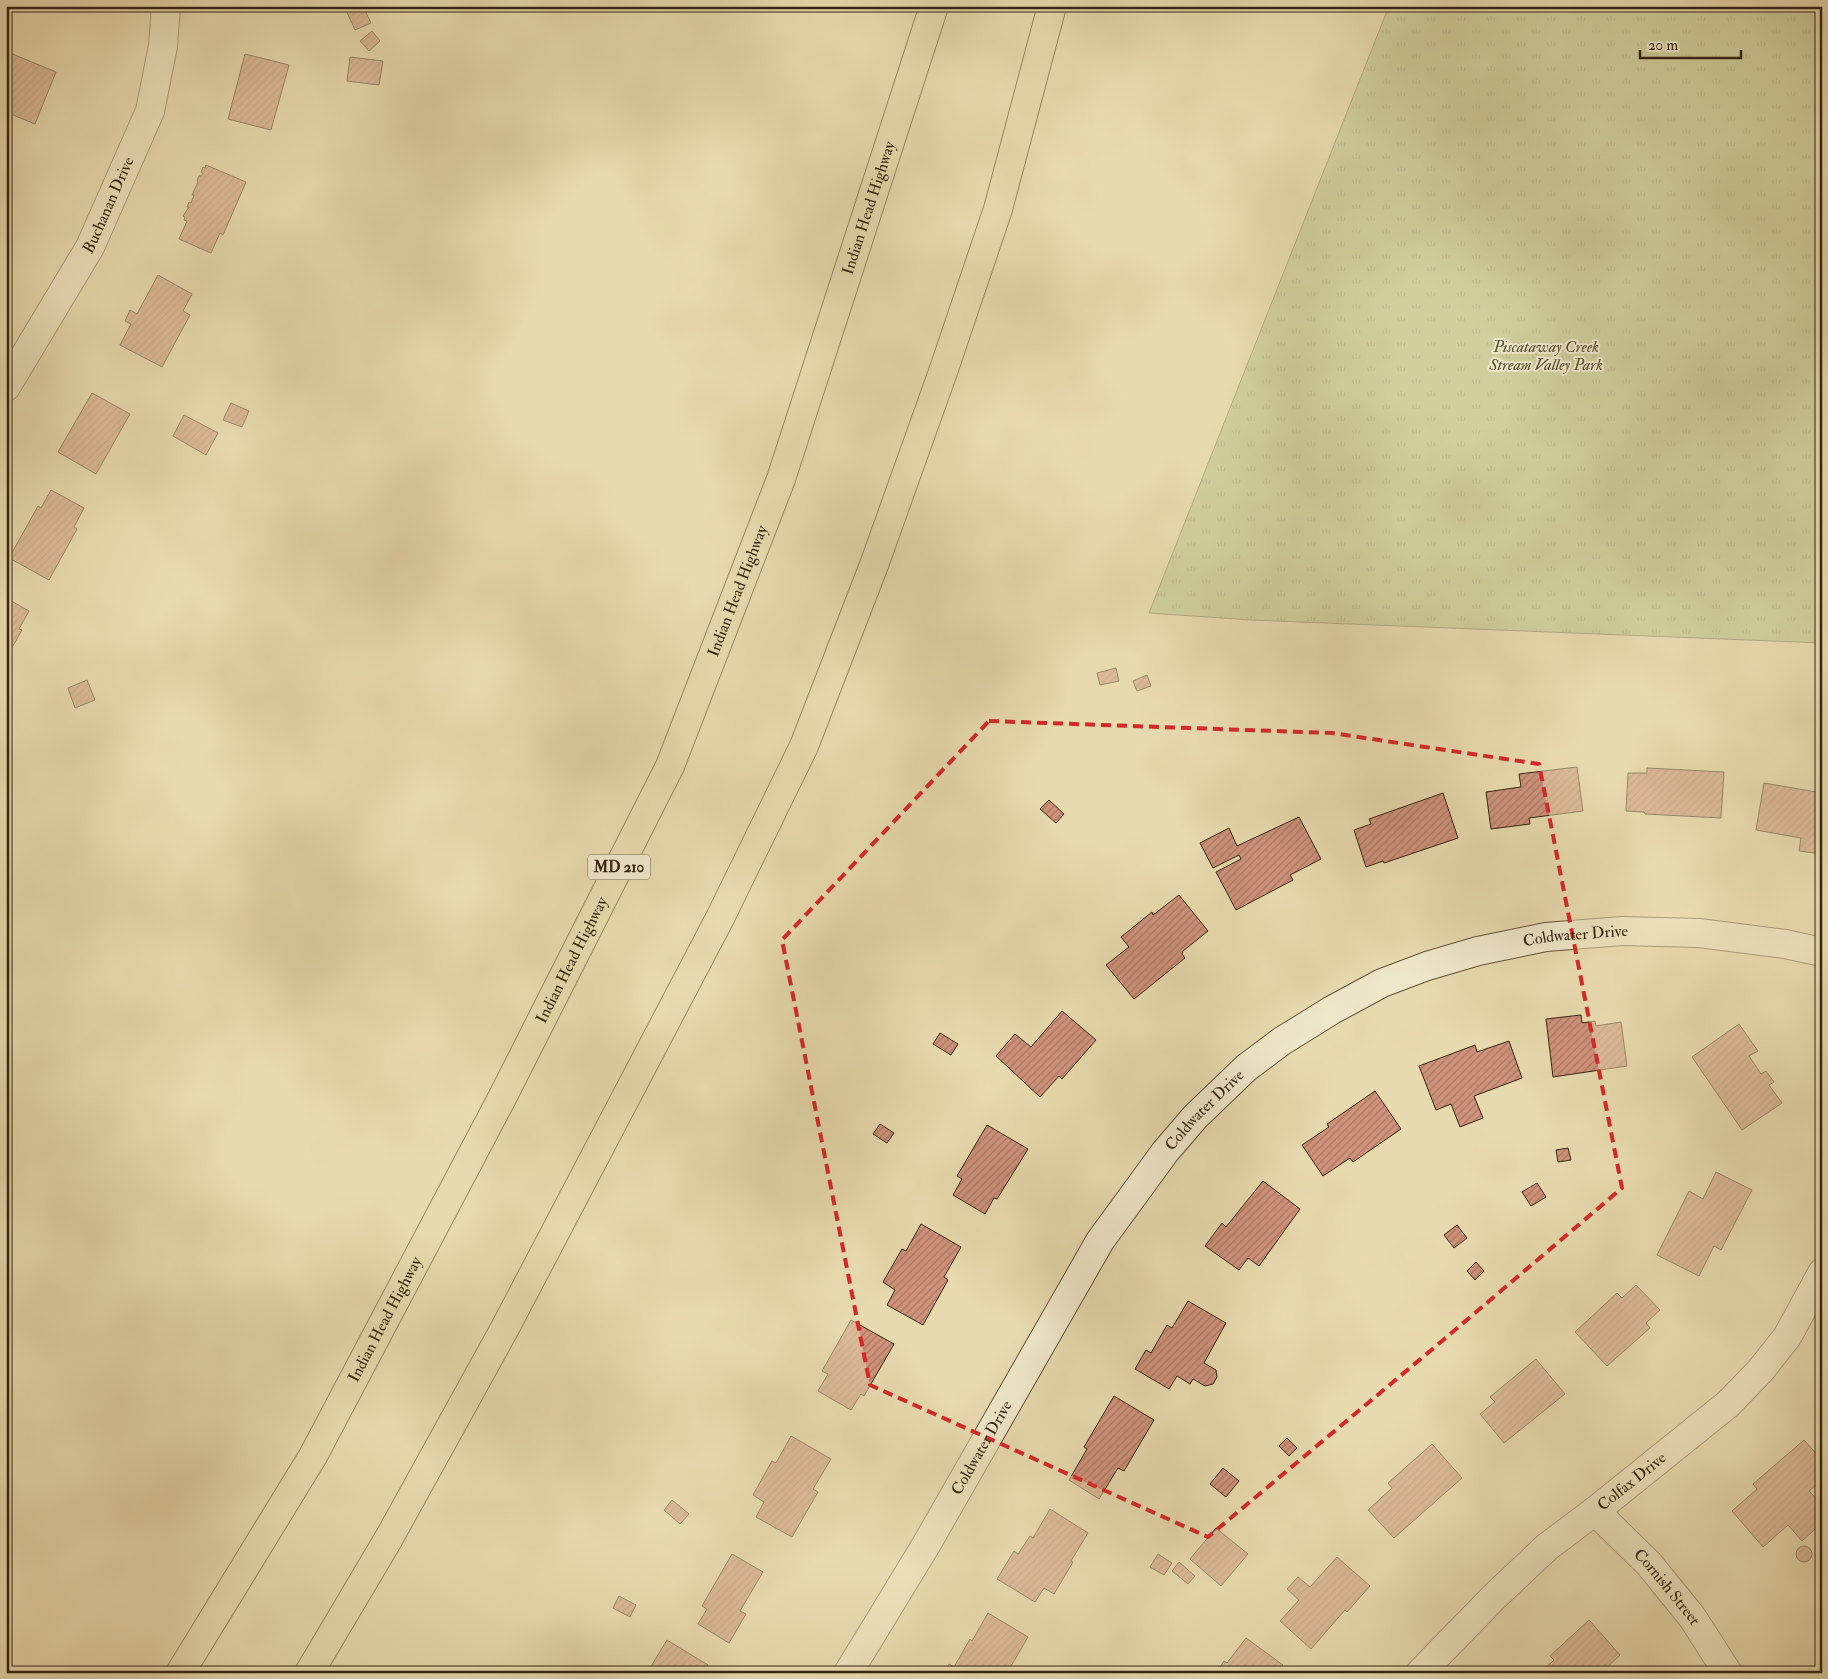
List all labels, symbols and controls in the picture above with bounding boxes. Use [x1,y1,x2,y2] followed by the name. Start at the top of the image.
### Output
[1640,28,1742,60] scale bar
[1648,36,1678,55] text: 20 m
[838,138,900,277] street label: Indian Head Highway
[78,154,139,257] street label: Buchanan Drive
[1488,337,1603,375] park label: Piscataway Creek Stream Valley Park
[703,522,772,660] street label: Indian Head Highway
[588,854,650,880] road number: MD 210
[531,893,613,1027] street label: Indian Head Highway
[1521,921,1629,951] street label: Coldwater Drive
[1161,1065,1248,1155] street label: Coldwater Drive
[344,1252,427,1386] street label: Indian Head Highway
[947,1397,1017,1498] street label: Coldwater Drive
[1593,1448,1670,1515] street label: Colfax Drive
[1629,1545,1705,1629] street label: Cornish Street

